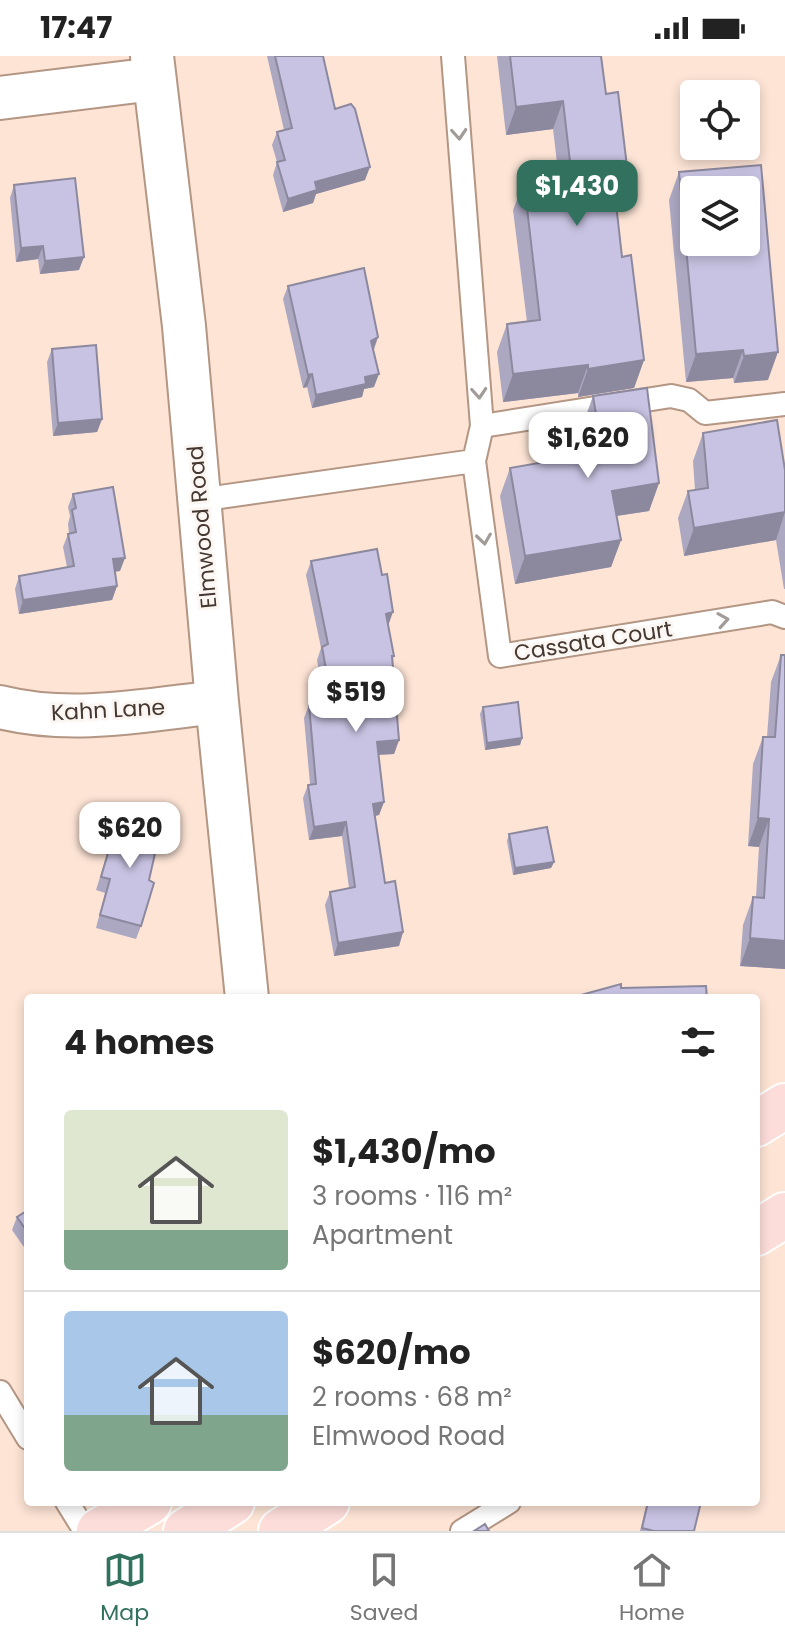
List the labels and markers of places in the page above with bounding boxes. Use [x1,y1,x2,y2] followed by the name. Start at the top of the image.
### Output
[512,160,642,228] pin: $1,430
[523,412,653,480] pin: $1,620
[309,666,403,734] pin: $519
[83,802,177,870] pin: $620

